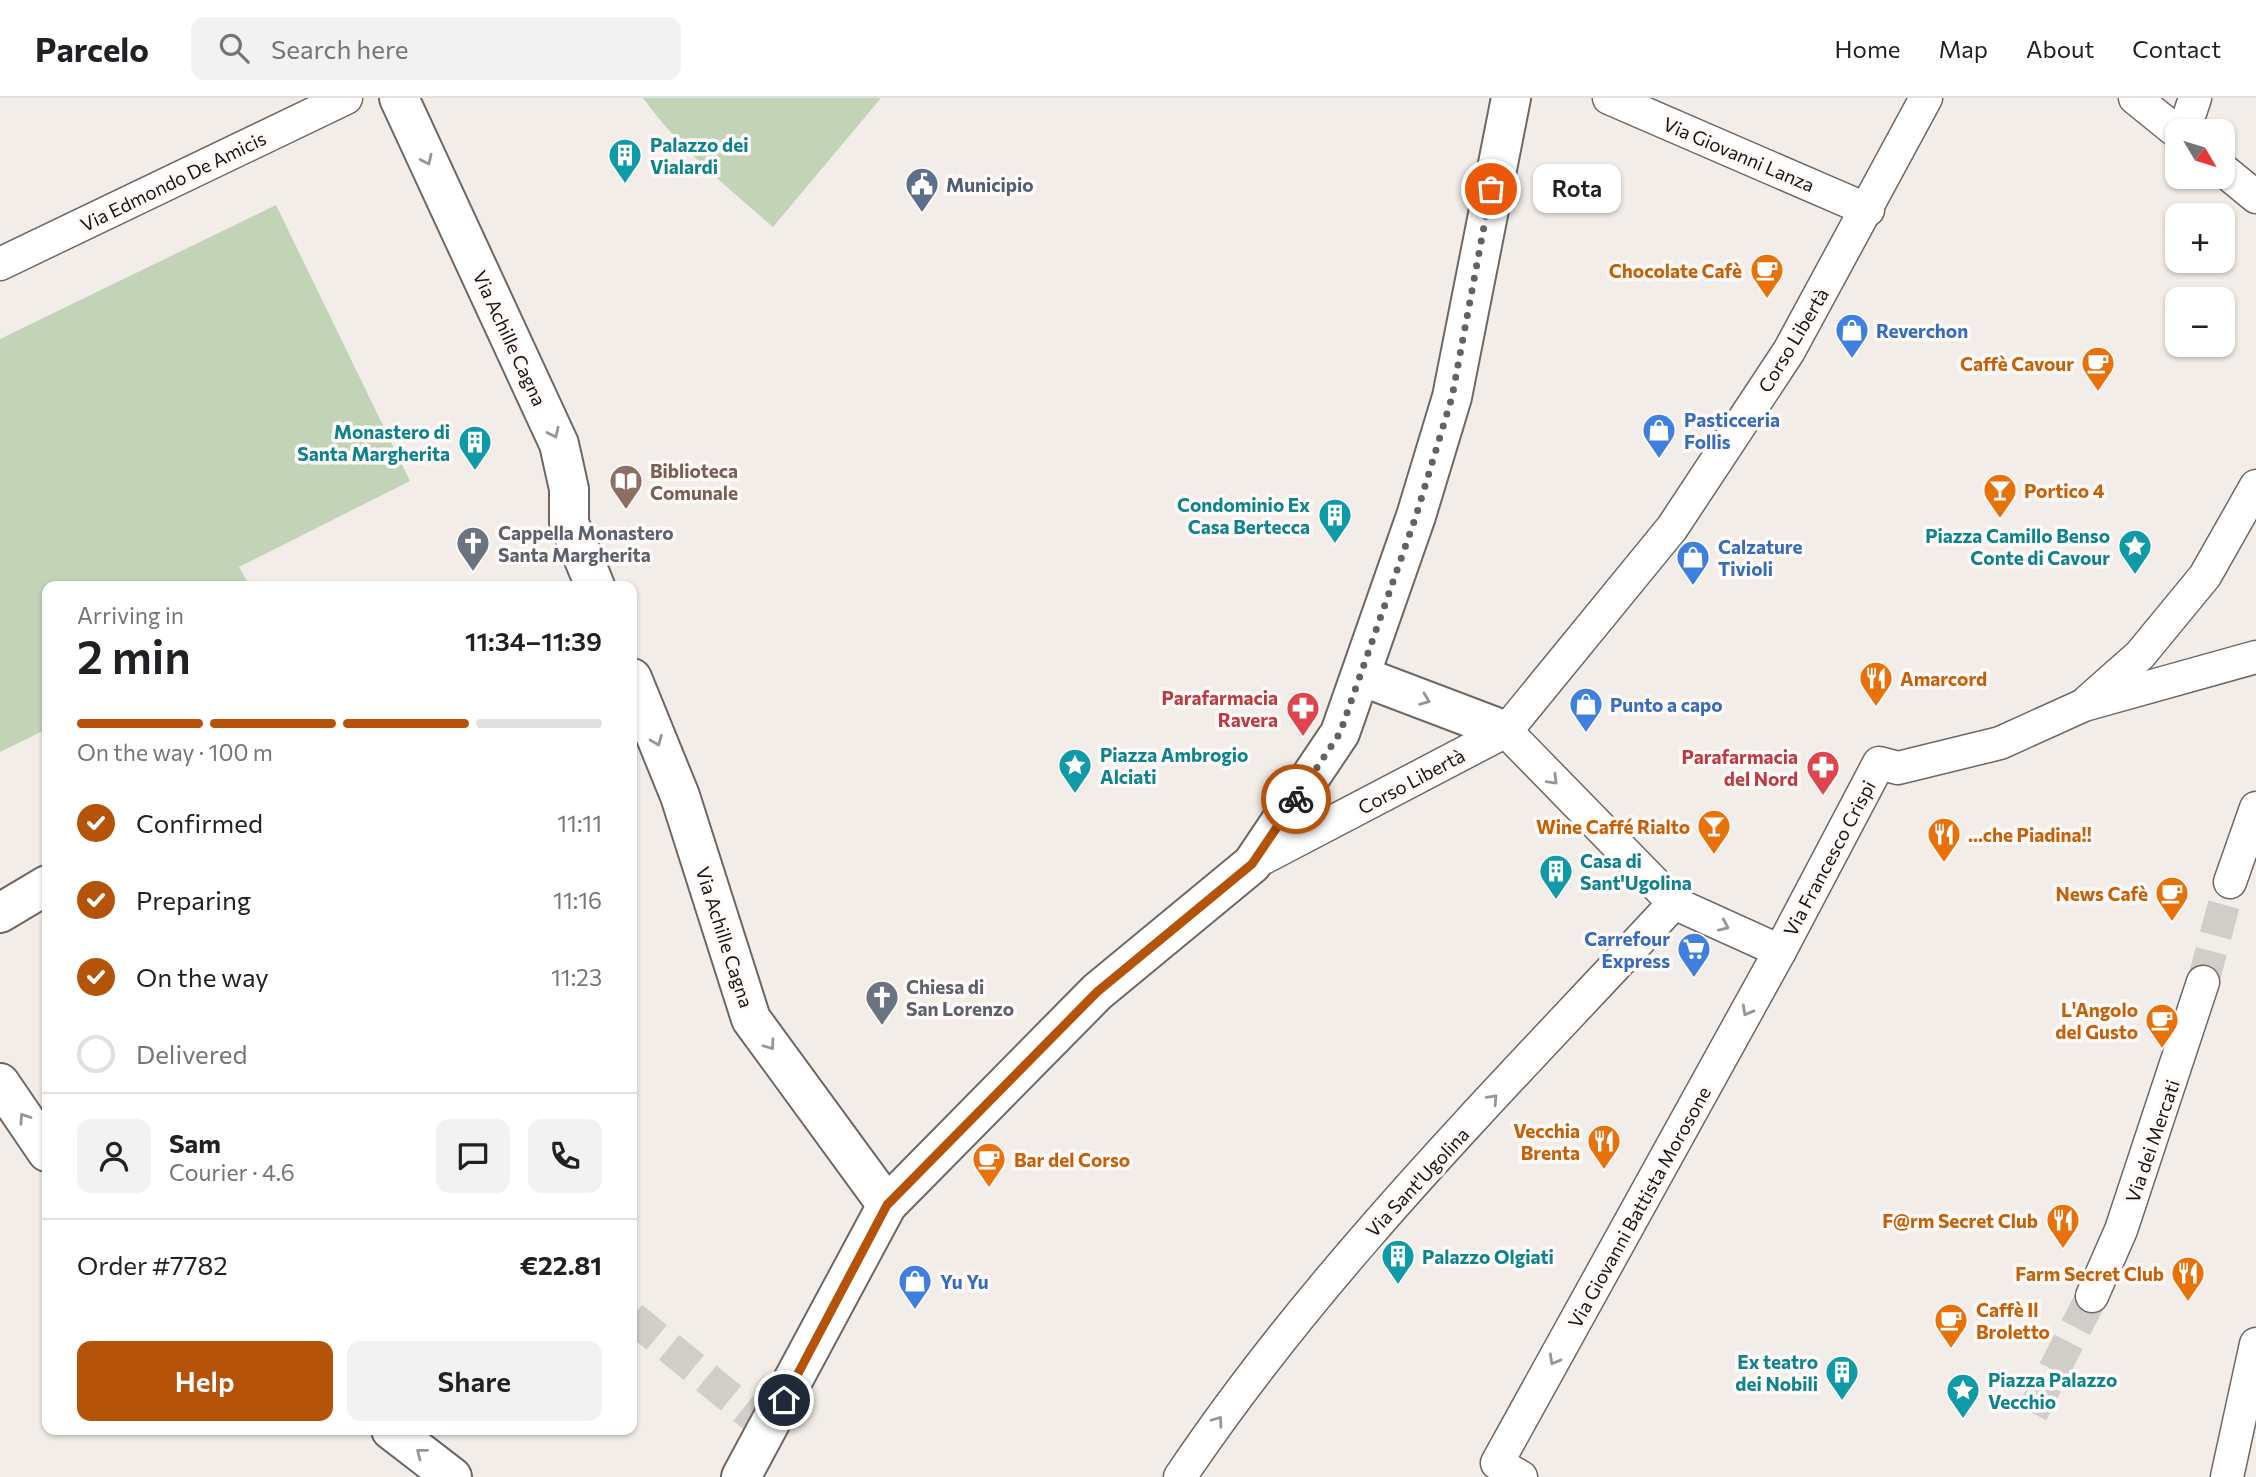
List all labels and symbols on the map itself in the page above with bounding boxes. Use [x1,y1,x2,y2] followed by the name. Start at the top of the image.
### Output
[1660,112,1818,196] street label: Via Giovanni Lanza
[2165,119,2235,189] north arrow
[76,126,270,236] street label: Via Edmondo De Amicis
[650,133,748,178] place label: Palazzo dei Vialardi
[606,136,644,185] building icon: Palazzo dei Vialardi
[419,153,433,165] one-way arrow
[1461,159,1521,219] pin
[1533,164,1620,214] callout: Rota
[903,165,941,214] public building icon: Municipio
[946,173,1034,196] place label: Municipio
[1748,251,1786,300] cafe icon: Chocolate Cafè
[1609,259,1742,282] place label: Chocolate Cafè
[469,267,551,409] street label: Via Achille Cagna
[1753,284,1833,396] street label: Corso Libertà
[1833,311,1871,360] shop icon: Reverchon
[1876,319,1968,342] place label: Reverchon
[2079,344,2117,393] cafe icon: Caffè Cavour
[1960,352,2074,375] place label: Caffè Cavour
[1684,408,1780,453] place label: Pasticceria Follis
[1640,411,1678,460] shop icon: Pasticceria Follis
[297,420,450,465] place label: Monastero di Santa Margherita
[456,423,494,472] building icon: Monastero di Santa Margherita
[546,426,560,438] one-way arrow
[650,459,738,504] place label: Biblioteca Comunale
[607,462,645,511] library icon: Biblioteca Comunale
[1981,471,2019,520] bar icon: Portico 4
[2024,479,2105,502] place label: Portico 4
[1177,493,1310,538] place label: Condominio Ex Casa Bertecca
[1316,496,1354,545] building icon: Condominio Ex Casa Bertecca
[498,521,674,566] place label: Cappella Monastero Santa Margherita
[454,524,492,573] church icon: Cappella Monastero Santa Margherita
[1925,524,2110,569] place label: Piazza Camillo Benso Conte di Cavour
[2116,527,2154,576] place icon: Piazza Camillo Benso Conte di Cavour
[1718,535,1802,580] place label: Calzature Tivioli
[1674,538,1712,587] shop icon: Calzature Tivioli
[1857,659,1895,708] restaurant icon: Amarcord
[1900,667,1987,690] place label: Amarcord
[1567,685,1605,734] shop icon: Punto a capo
[1161,686,1278,731] place label: Parafarmacia Ravera
[1284,689,1322,738] pharmacy icon: Parafarmacia Ravera
[1418,692,1430,706] one-way arrow
[1610,693,1723,716] place label: Punto a capo
[649,734,663,746] one-way arrow
[1100,743,1248,788] place label: Piazza Ambrogio Alciati
[1354,743,1468,819] street label: Corso Libertà
[1681,745,1798,790] place label: Parafarmacia del Nord
[1056,746,1094,795] place icon: Piazza Ambrogio Alciati
[1804,748,1842,797] pharmacy icon: Parafarmacia del Nord
[1261,764,1331,834] courier
[1545,772,1558,785] one-way arrow
[1778,776,1880,940] street label: Via Francesco Crispi
[1695,807,1733,856] bar icon: Wine Caffé Rialto
[1536,815,1690,838] place label: Wine Caffé Rialto
[1925,815,1963,864] restaurant icon: ...che Piadina!!
[1968,823,2092,846] place label: ...che Piadina!!
[1580,849,1692,894] place label: Casa di Sant'Ugolina
[1537,852,1575,901] building icon: Casa di Sant'Ugolina
[691,864,759,1010] street label: Via Achille Cagna
[2153,874,2191,923] cafe icon: News Cafè
[2055,882,2148,905] place label: News Cafè
[1717,918,1729,932] one-way arrow
[1584,927,1670,972] place label: Carrefour Express
[1675,930,1713,979] supermarket icon: Carrefour Express
[906,975,1014,1020] place label: Chiesa di San Lorenzo
[863,978,901,1027] church icon: Chiesa di San Lorenzo
[2055,998,2138,1043] place label: L'Angolo del Gusto
[2143,1001,2181,1050] cafe icon: L'Angolo del Gusto
[1742,1004,1755,1016] one-way arrow
[762,1037,774,1050] one-way arrow
[2120,1077,2184,1205] street label: Via dei Mercati
[1563,1082,1715,1332] street label: Via Giovanni Battista Morosone
[1485,1094,1498,1107] one-way arrow
[20,1113,32,1126] one-way arrow
[1513,1119,1580,1164] place label: Vecchia Brenta
[1585,1122,1623,1171] restaurant icon: Vecchia Brenta
[1361,1123,1473,1241] street label: Via Sant'Ugolina
[970,1140,1008,1189] cafe icon: Bar del Corso
[1014,1148,1130,1171] place label: Bar del Corso
[2044,1201,2082,1250] restaurant icon: F@rm Secret Club
[1882,1209,2038,1232] place label: F@rm Secret Club
[1379,1237,1417,1286] building icon: Palazzo Olgiati
[1422,1245,1554,1268] place label: Palazzo Olgiati
[2169,1254,2207,1303] restaurant icon: Farm Secret Club
[896,1262,934,1311] shop icon: Yu Yu
[2015,1262,2164,1285] place label: Farm Secret Club
[940,1270,989,1293] place label: Yu Yu
[1976,1298,2050,1343] place label: Caffè Il Broletto
[1932,1301,1970,1350] cafe icon: Caffè Il Broletto
[1735,1350,1818,1395] place label: Ex teatro dei Nobili
[1549,1353,1562,1366] one-way arrow
[1823,1353,1861,1402] building icon: Ex teatro dei Nobili
[1988,1368,2117,1413] place label: Piazza Palazzo Vecchio
[754,1370,814,1430] pin
[1944,1371,1982,1420] place icon: Piazza Palazzo Vecchio
[1210,1416,1223,1429] one-way arrow
[417,1449,429,1462] one-way arrow

